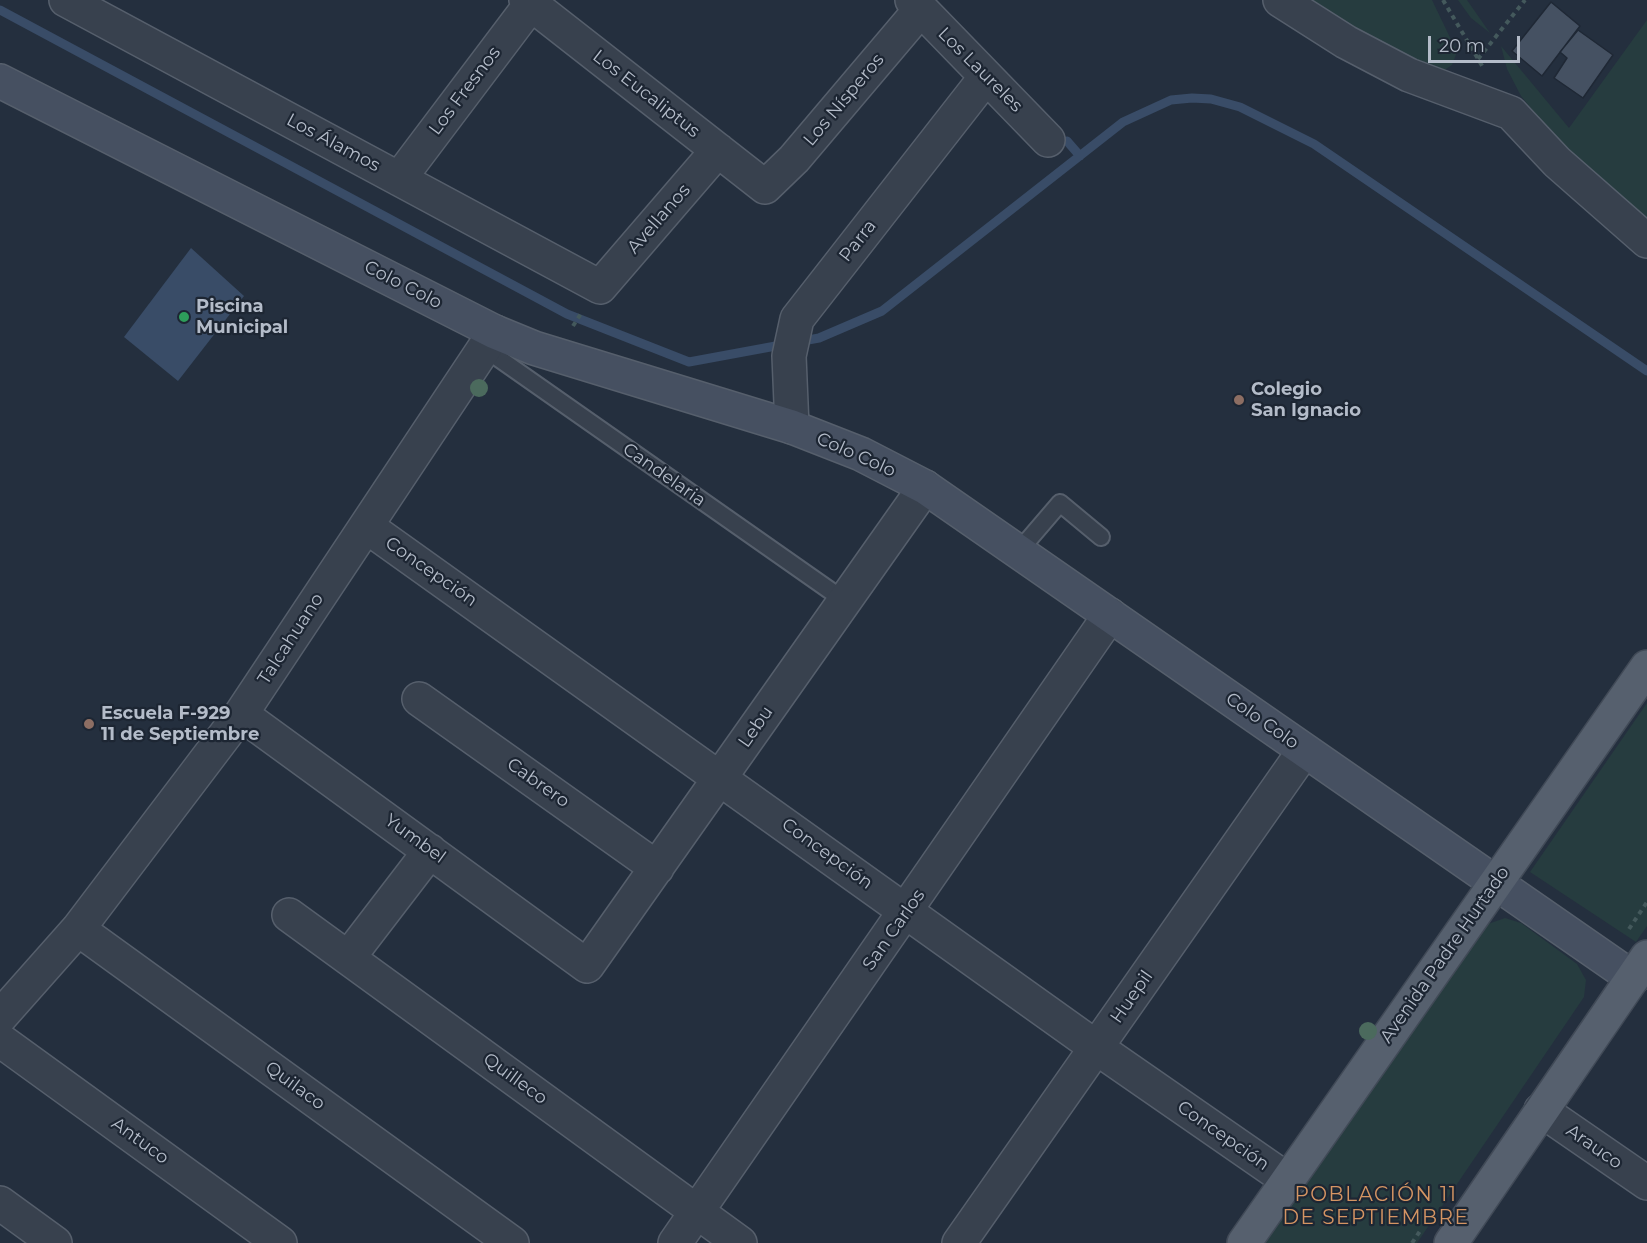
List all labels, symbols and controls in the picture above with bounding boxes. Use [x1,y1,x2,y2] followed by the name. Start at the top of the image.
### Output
[933,23,1027,117] street label: Los Laureles
[1431,24,1522,62] scale bar
[1439,35,1485,57] text: 20 m
[425,42,505,140] street label: Los Fresnos
[588,45,704,143] street label: Los Eucaliptus
[799,50,889,150] street label: Los Nísperos
[283,109,383,177] street label: Los Álamos
[623,180,695,258] street label: Avellanos
[835,216,881,266] street label: Parra
[361,256,445,314] street label: Colo Colo
[196,296,288,338] place label: Piscina Municipal
[177,310,191,324] marker: Piscina Municipal
[1251,379,1361,422] place label: Colegio San Ignacio
[1232,393,1246,407] marker: Colegio San Ignacio
[813,428,899,482] street label: Colo Colo
[618,438,710,512] street label: Candelaria
[381,532,481,612] street label: Concepción
[254,589,328,689] street label: Talcahuano
[1221,688,1303,754] street label: Colo Colo
[734,702,778,752] street label: Lebu
[101,703,259,746] place label: Escuela F-929 11 de Septiembre
[82,717,96,731] marker: Escuela F-929 11 de Septiembre
[502,754,574,812] street label: Cabrero
[380,810,450,868] street label: Yumbel
[777,814,877,894] street label: Concepción
[1376,863,1514,1047] street label: Avenida Padre Hurtado
[858,885,930,975] street label: San Carlos
[1106,966,1158,1028] street label: Huepil
[479,1049,551,1109] street label: Quilleco
[261,1057,329,1115] street label: Quilaco
[1173,1096,1273,1176] street label: Concepción
[107,1113,173,1169] street label: Antuco
[1562,1120,1626,1174] street label: Arauco
[1283,1183,1469,1230] district label: POBLACIÓN 11 DE SEPTIEMBRE

